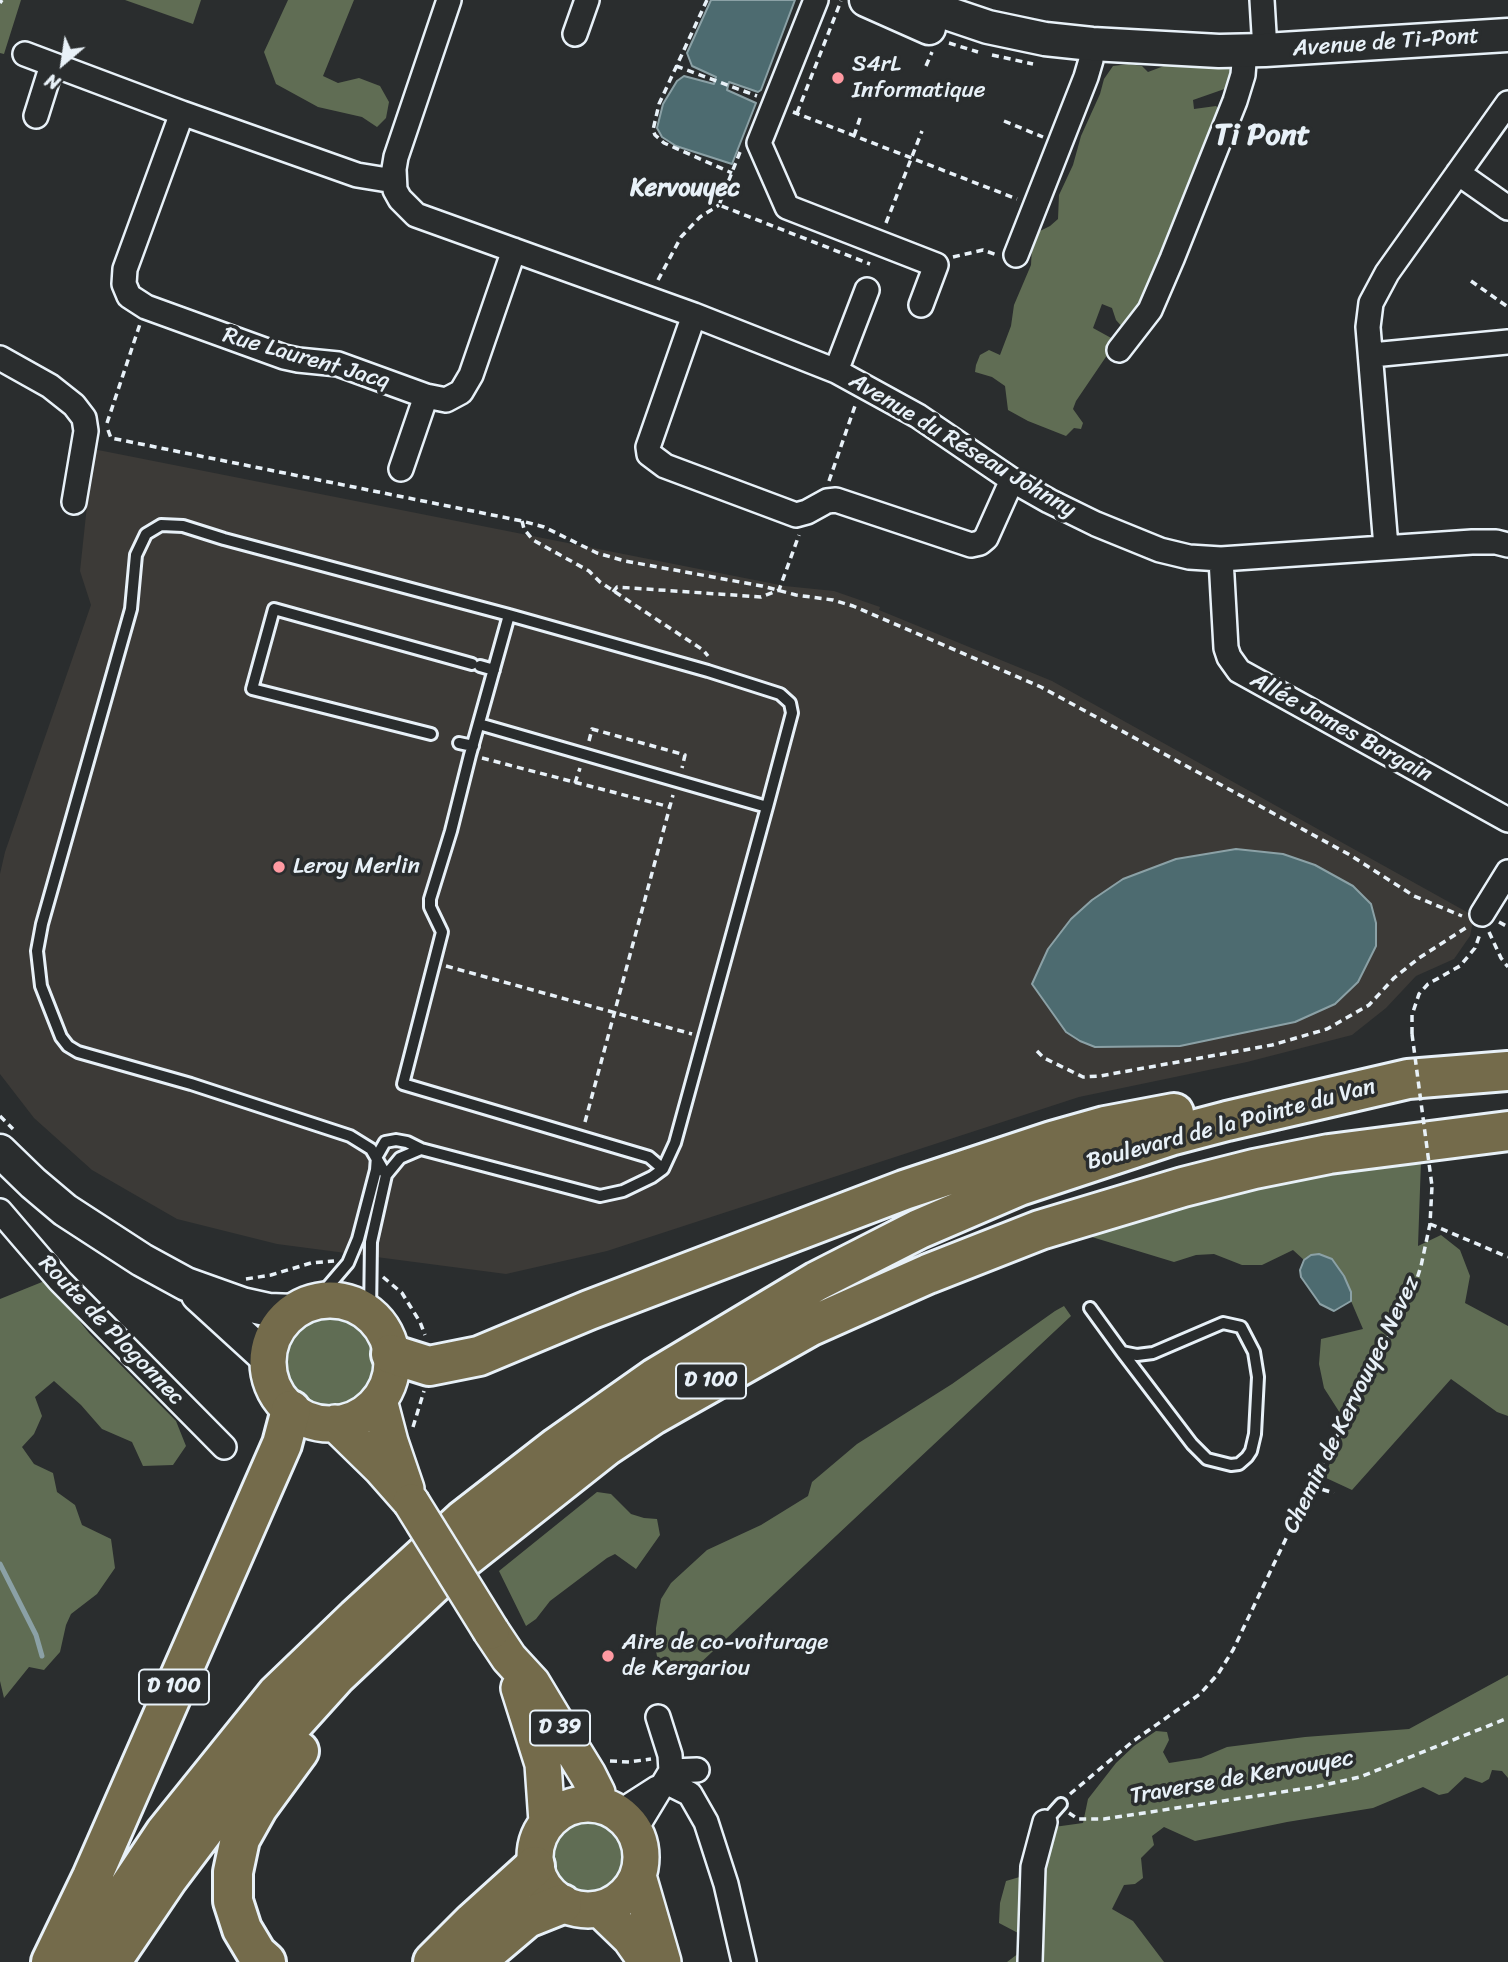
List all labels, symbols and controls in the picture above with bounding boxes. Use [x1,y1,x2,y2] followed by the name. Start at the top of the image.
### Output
[1292,23,1480,63] street label: Avenue de Ti-Pont
[28,28,98,98] north arrow
[852,51,986,105] place label: S4rL Informatique
[39,64,66,99] text: N
[830,70,846,86] marker: S4rL Informatique
[1214,118,1310,154] district label: Ti Pont
[630,175,740,203] district label: Kervouyec
[220,322,392,396] street label: Rue Laurent Jacq
[844,367,1080,525] street label: Avenue du Réseau Johnny
[1245,667,1437,789] street label: Allée James Bargain
[293,853,420,881] place label: Leroy Merlin
[271,859,287,875] marker: Leroy Merlin
[1084,1073,1378,1177] street label: Boulevard de la Pointe du Van
[32,1250,190,1412] street label: Route de Plogonnec
[1278,1272,1426,1538] street label: Chemin de Kervouyec Nevez
[676,1364,746,1398] road number: D 100
[622,1629,828,1683] place label: Aire de co-voiturage de Kergariou
[600,1648,616,1664] marker: Aire de co-voiturage de Kergariou
[139,1670,209,1704] road number: D 100
[530,1710,590,1746] road number: D 39
[1128,1745,1356,1811] street label: Traverse de Kervouyec

